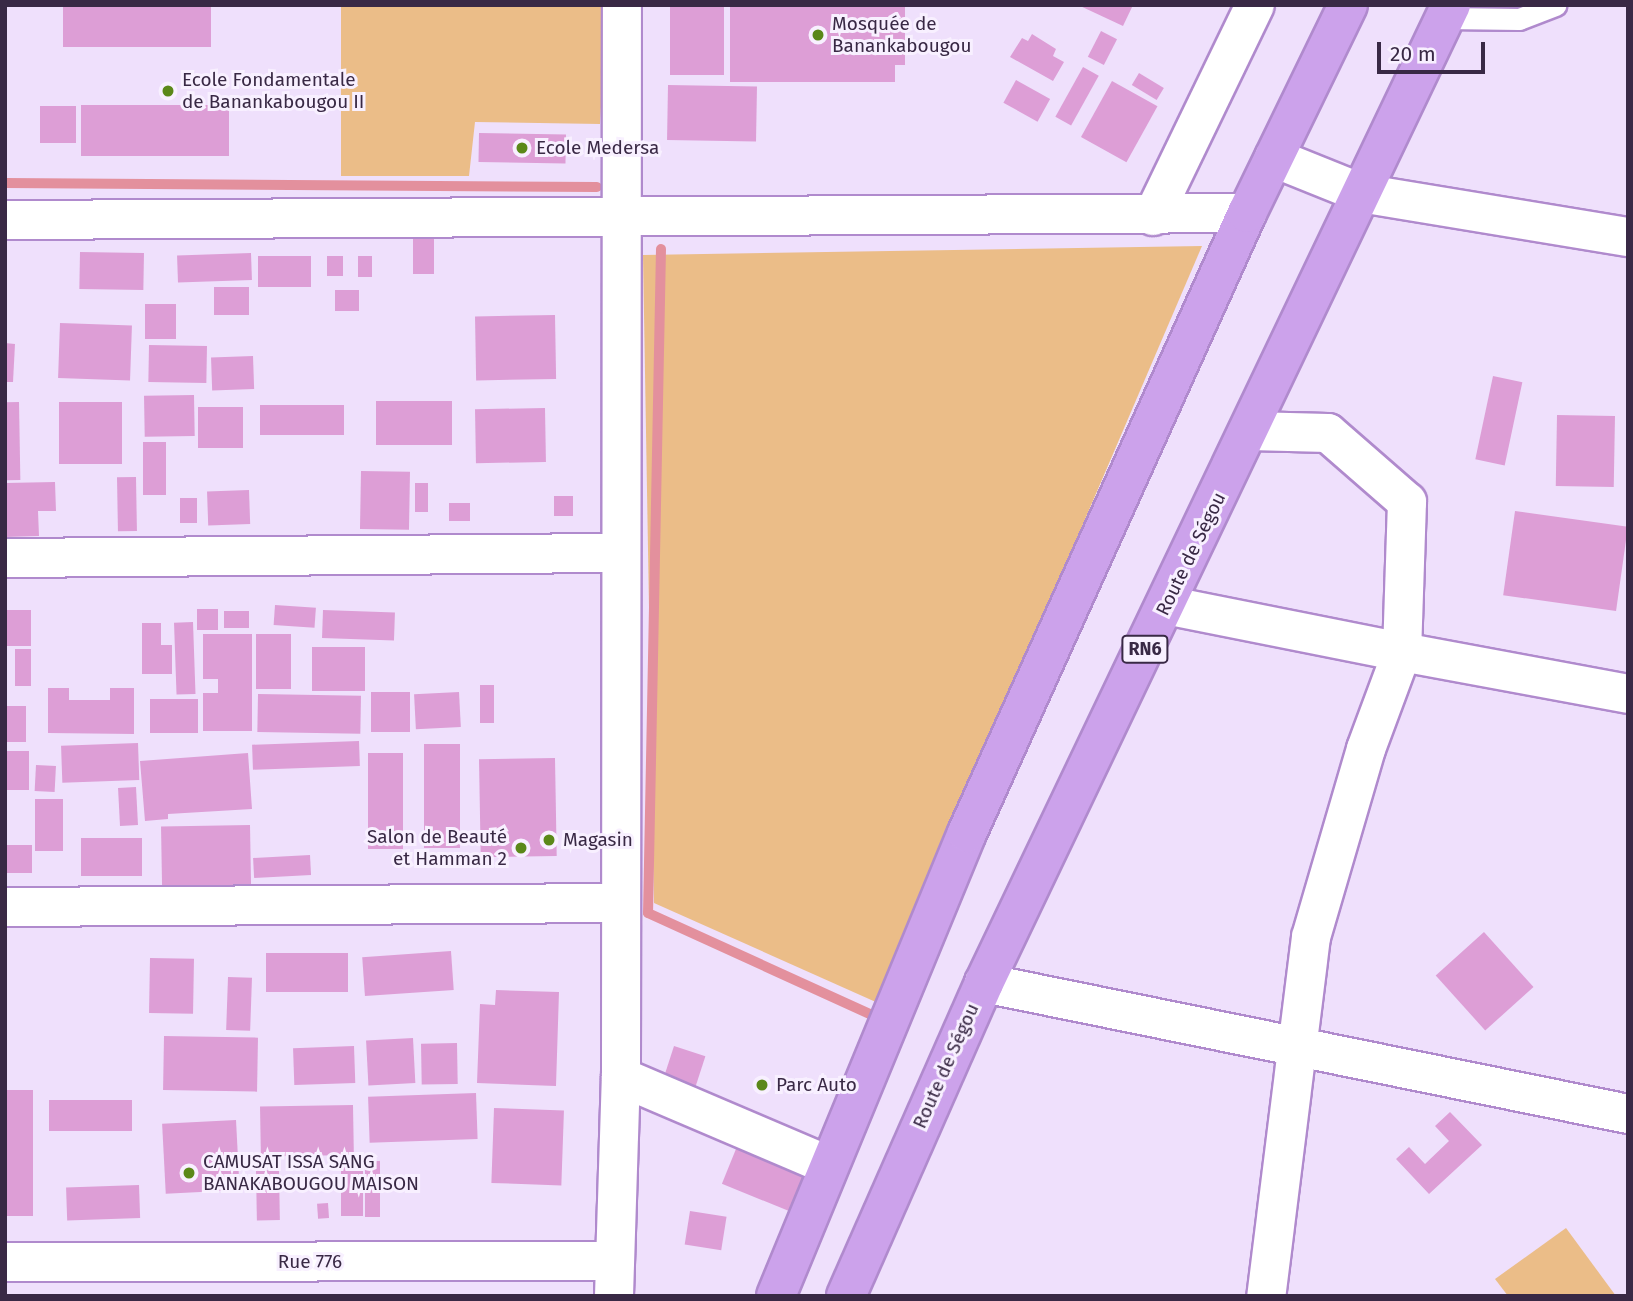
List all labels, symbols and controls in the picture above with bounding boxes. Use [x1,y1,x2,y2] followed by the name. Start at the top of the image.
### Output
[832,13,971,57] place label: Mosquée de Banankabougou
[810,27,826,43] marker: Mosquée de Banankabougou
[1381,28,1490,72] scale bar
[1390,41,1436,67] text: 20 m
[182,69,364,113] place label: Ecole Fondamentale de Banankabougou II
[160,83,176,99] marker: Ecole Fondamentale de Banankabougou II
[536,137,659,159] place label: Ecole Medersa
[514,140,530,156] marker: Ecole Medersa
[1151,489,1231,619] street label: Route de Ségou
[1120,634,1170,664] road number: RN6
[367,826,507,870] place label: Salon de Beauté et Hamman 2
[563,829,633,851] place label: Magasin
[541,832,557,848] marker: Magasin
[513,840,529,856] marker: Salon de Beauté et Hamman 2
[908,1000,984,1132] street label: Route de Ségou
[776,1074,857,1096] place label: Parc Auto
[754,1077,770,1093] marker: Parc Auto
[203,1151,419,1195] place label: CAMUSAT ISSA SANG BANAKABOUGOU MAISON
[181,1165,197,1181] marker: CAMUSAT ISSA SANG BANAKABOUGOU MAISON
[278,1251,342,1273] street label: Rue 776

